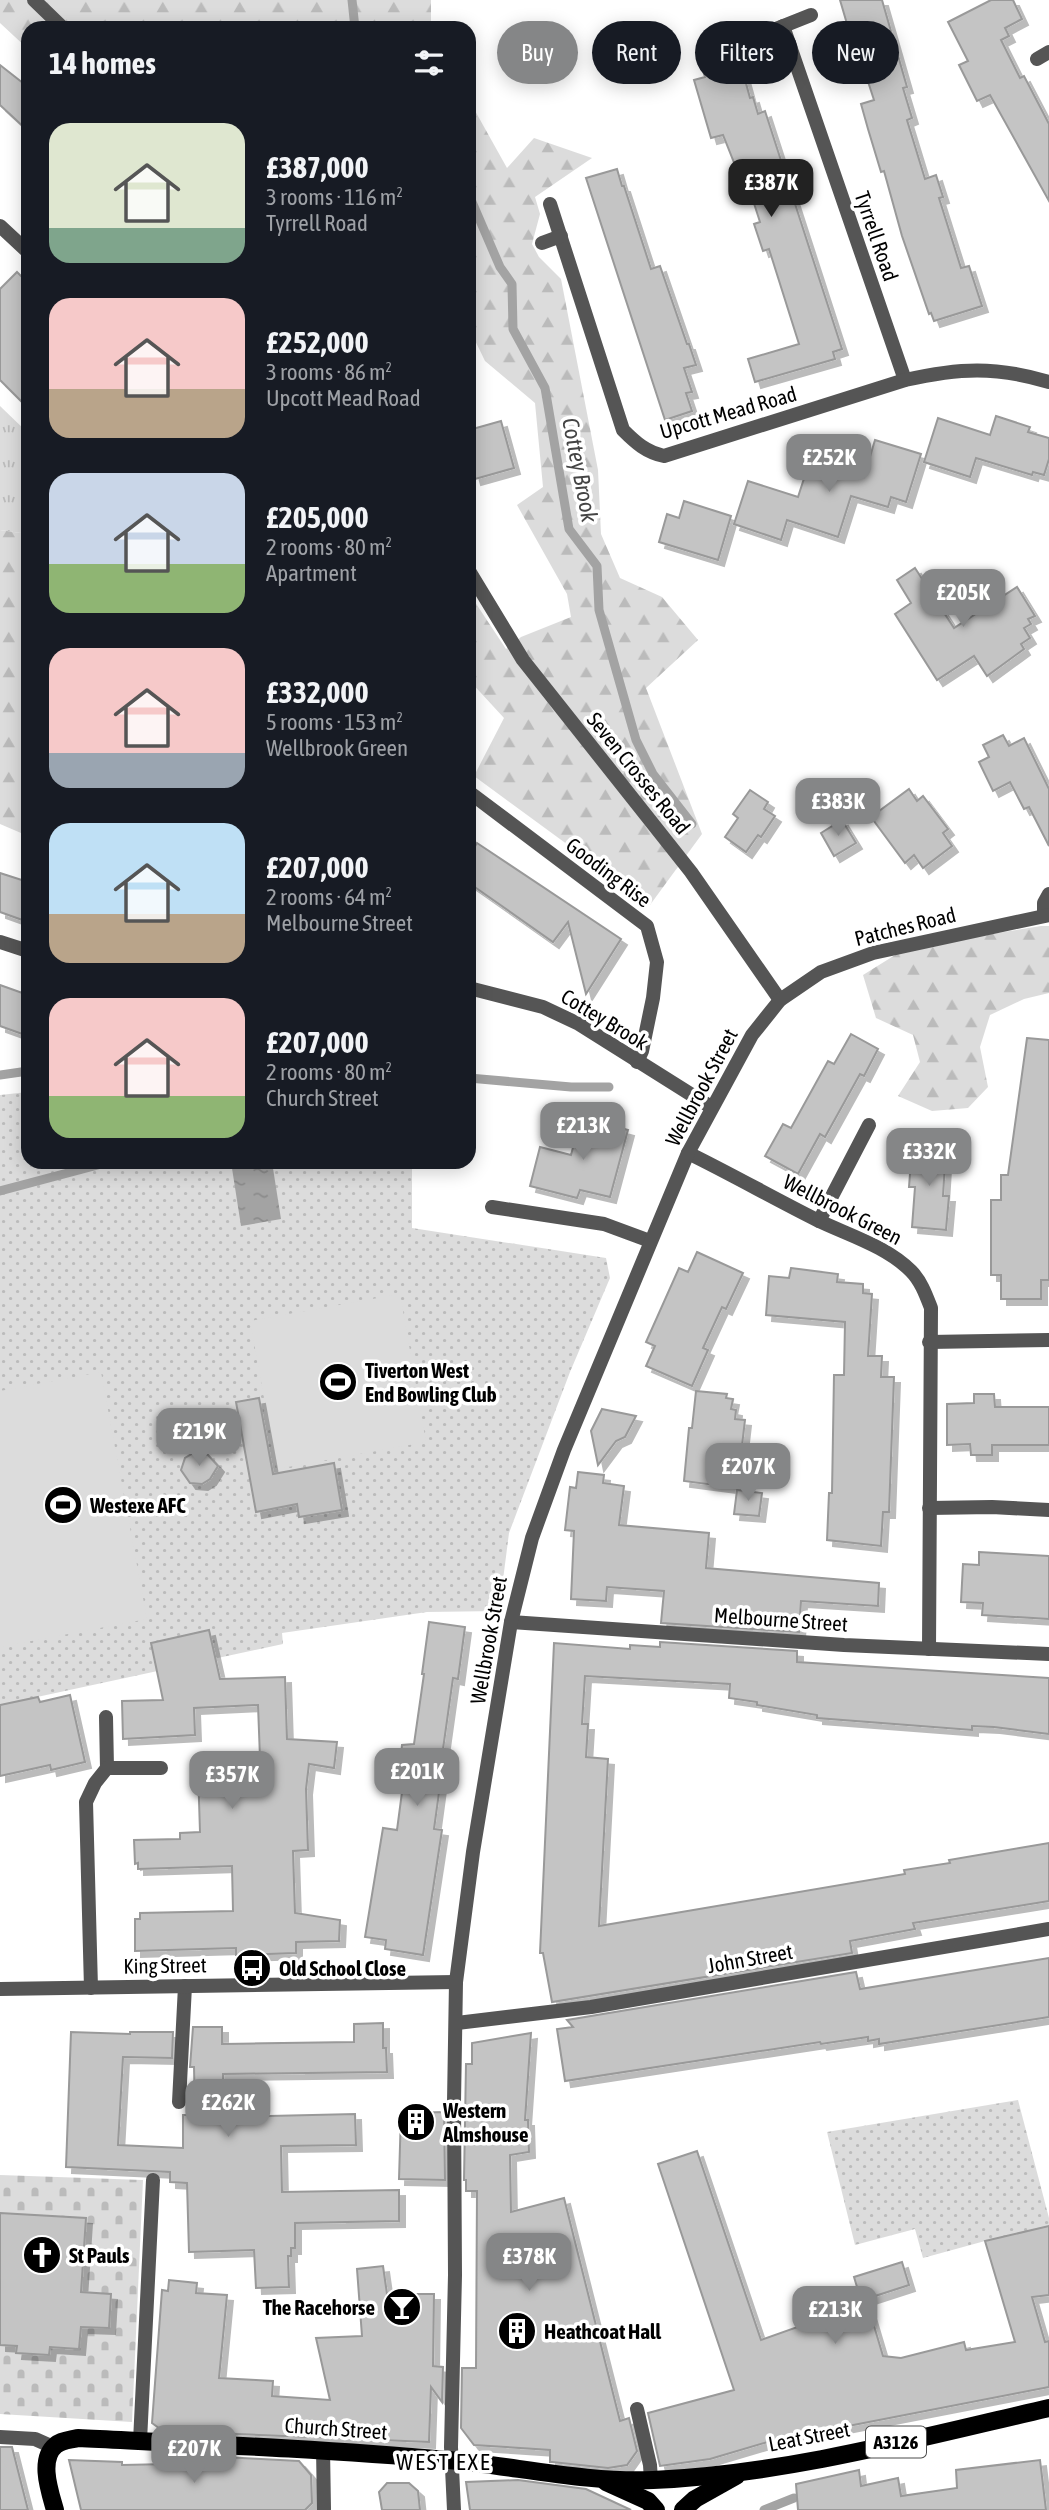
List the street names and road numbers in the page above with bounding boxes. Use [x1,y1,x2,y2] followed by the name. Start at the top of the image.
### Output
[851,188,903,284] street label: Tyrrell Road
[657,381,799,443] street label: Upcott Mead Road
[583,707,695,839] street label: Seven Crosses Road
[562,832,656,912] street label: Gooding Rise
[852,902,958,950] street label: Patches Road
[557,984,653,1054] street label: Cottey Brook
[660,1024,742,1150] street label: Wellbrook Street
[780,1169,906,1249] street label: Wellbrook Green
[465,1574,511,1706] street label: Wellbrook Street
[713,1602,849,1636] street label: Melbourne Street
[706,1939,794,1977] street label: John Street
[123,1952,207,1978] street label: King Street
[284,2412,388,2444] street label: Church Street
[766,2416,852,2456] street label: Leat Street
[866,2426,926,2458] road number: A3126

